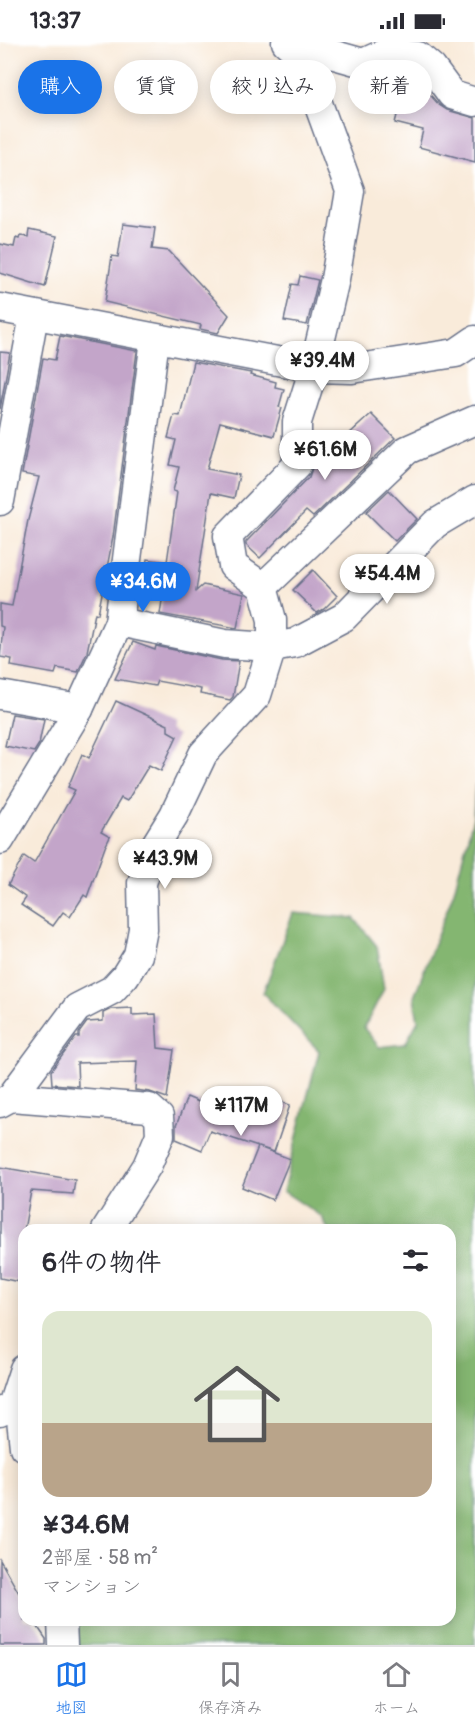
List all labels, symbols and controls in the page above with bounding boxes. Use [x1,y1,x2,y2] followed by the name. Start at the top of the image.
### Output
[30,7,81,35] text: 13:37
[18,60,102,114] chip: 購入
[114,60,198,114] chip: 賃貸
[210,60,336,114] chip: 絞り込み
[348,60,432,114] chip: 新着
[273,341,371,392] pin: ¥39.4M
[289,348,355,373] text: ¥39.4M
[276,430,374,481] pin: ¥61.6M
[293,437,357,462] text: ¥61.6M
[338,554,436,605] pin: ¥54.4M
[354,561,420,586] text: ¥54.4M
[94,562,192,613] pin: ¥34.6M
[109,569,177,594] text: ¥34.6M
[116,839,214,890] pin: ¥43.9M
[132,846,198,871] text: ¥43.9M
[199,1086,283,1137] pin: ¥117M
[214,1093,268,1118] text: ¥117M
[399,1244,432,1277] icon: filters
[42,1247,161,1279] text: 6件の物件
[183,1350,291,1458] icon: home
[42,1509,129,1541] text: ¥34.6M
[42,1545,158,1570] text: 2部屋 · 58 m²
[42,1574,141,1599] text: マンション
[55,1658,88,1718] tab: 地図
[198,1658,262,1718] tab: 保存済み
[373,1658,420,1718] tab: ホーム

